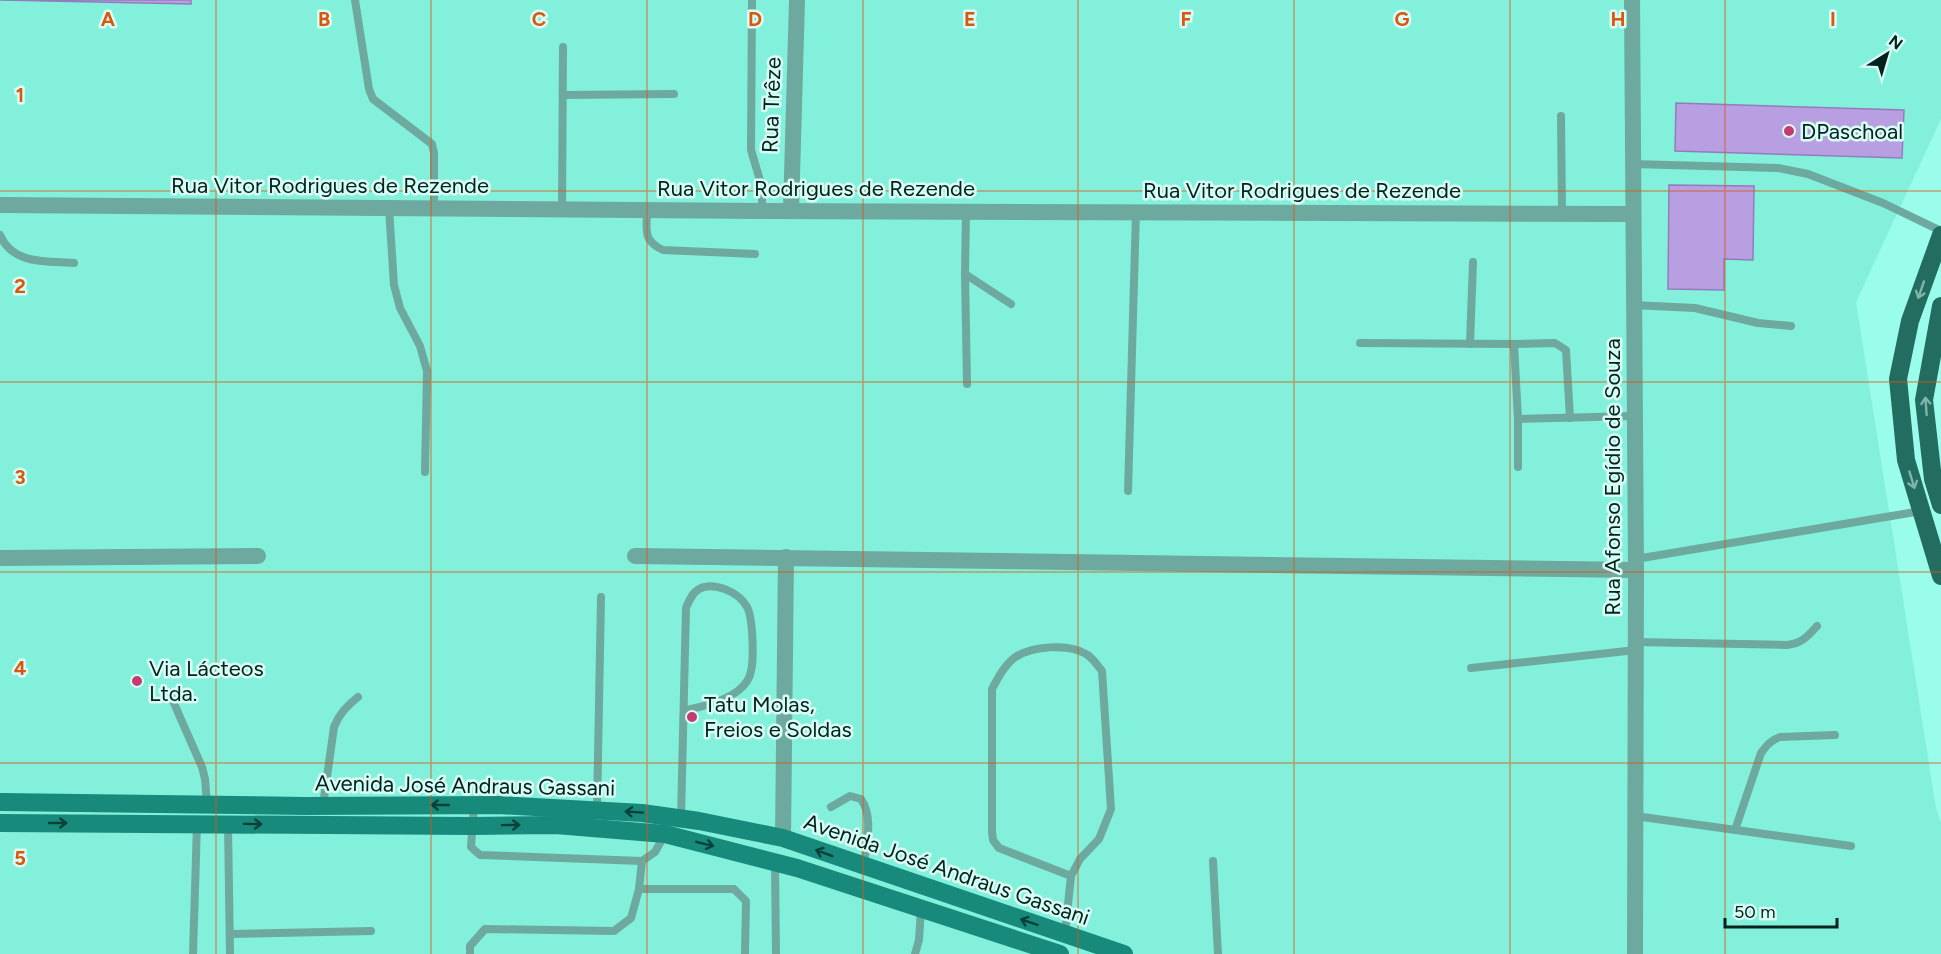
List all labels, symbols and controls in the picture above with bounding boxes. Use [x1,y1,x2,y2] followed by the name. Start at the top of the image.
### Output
[101,7,116,31] text: A
[318,7,330,31] text: B
[532,7,546,31] text: C
[748,7,762,31] text: D
[964,7,976,31] text: E
[1180,7,1192,31] text: F
[1395,7,1410,31] text: G
[1611,7,1626,31] text: H
[1830,7,1836,31] text: I
[1857,24,1917,84] north arrow
[1885,31,1906,54] text: N
[756,57,787,154] street label: Rua Trêze
[16,83,24,107] text: 1
[1801,118,1903,145] place label: DPaschoal
[1782,124,1796,138] marker: DPaschoal
[171,172,489,199] street label: Rua Vitor Rodrigues de Rezende
[657,175,975,202] street label: Rua Vitor Rodrigues de Rezende
[1143,177,1461,204] street label: Rua Vitor Rodrigues de Rezende
[14,274,26,298] text: 2
[1914,280,1925,299] one-way arrow
[1599,338,1626,616] street label: Rua Afonso Egídio de Souza
[1920,397,1931,417] one-way arrow
[14,465,26,489] text: 3
[1907,470,1918,489] one-way arrow
[149,655,264,707] place label: Via Lácteos Ltda.
[14,656,27,680] text: 4
[130,674,144,688] marker: Via Lácteos Ltda.
[704,691,852,743] place label: Tatu Molas, Freios e Soldas
[685,710,699,724] marker: Tatu Molas, Freios e Soldas
[315,769,615,802] street label: Avenida José Andraus Gassani
[430,799,450,811] one-way arrow
[625,807,645,818] one-way arrow
[800,808,1093,931] street label: Avenida José Andraus Gassani
[48,817,68,829] one-way arrow
[243,818,263,830] one-way arrow
[501,820,521,831] one-way arrow
[695,839,714,851] one-way arrow
[14,846,26,870] text: 5
[815,847,834,858] one-way arrow
[1725,891,1838,929] scale bar
[1734,901,1776,923] text: 50 m
[1020,915,1039,926] one-way arrow

